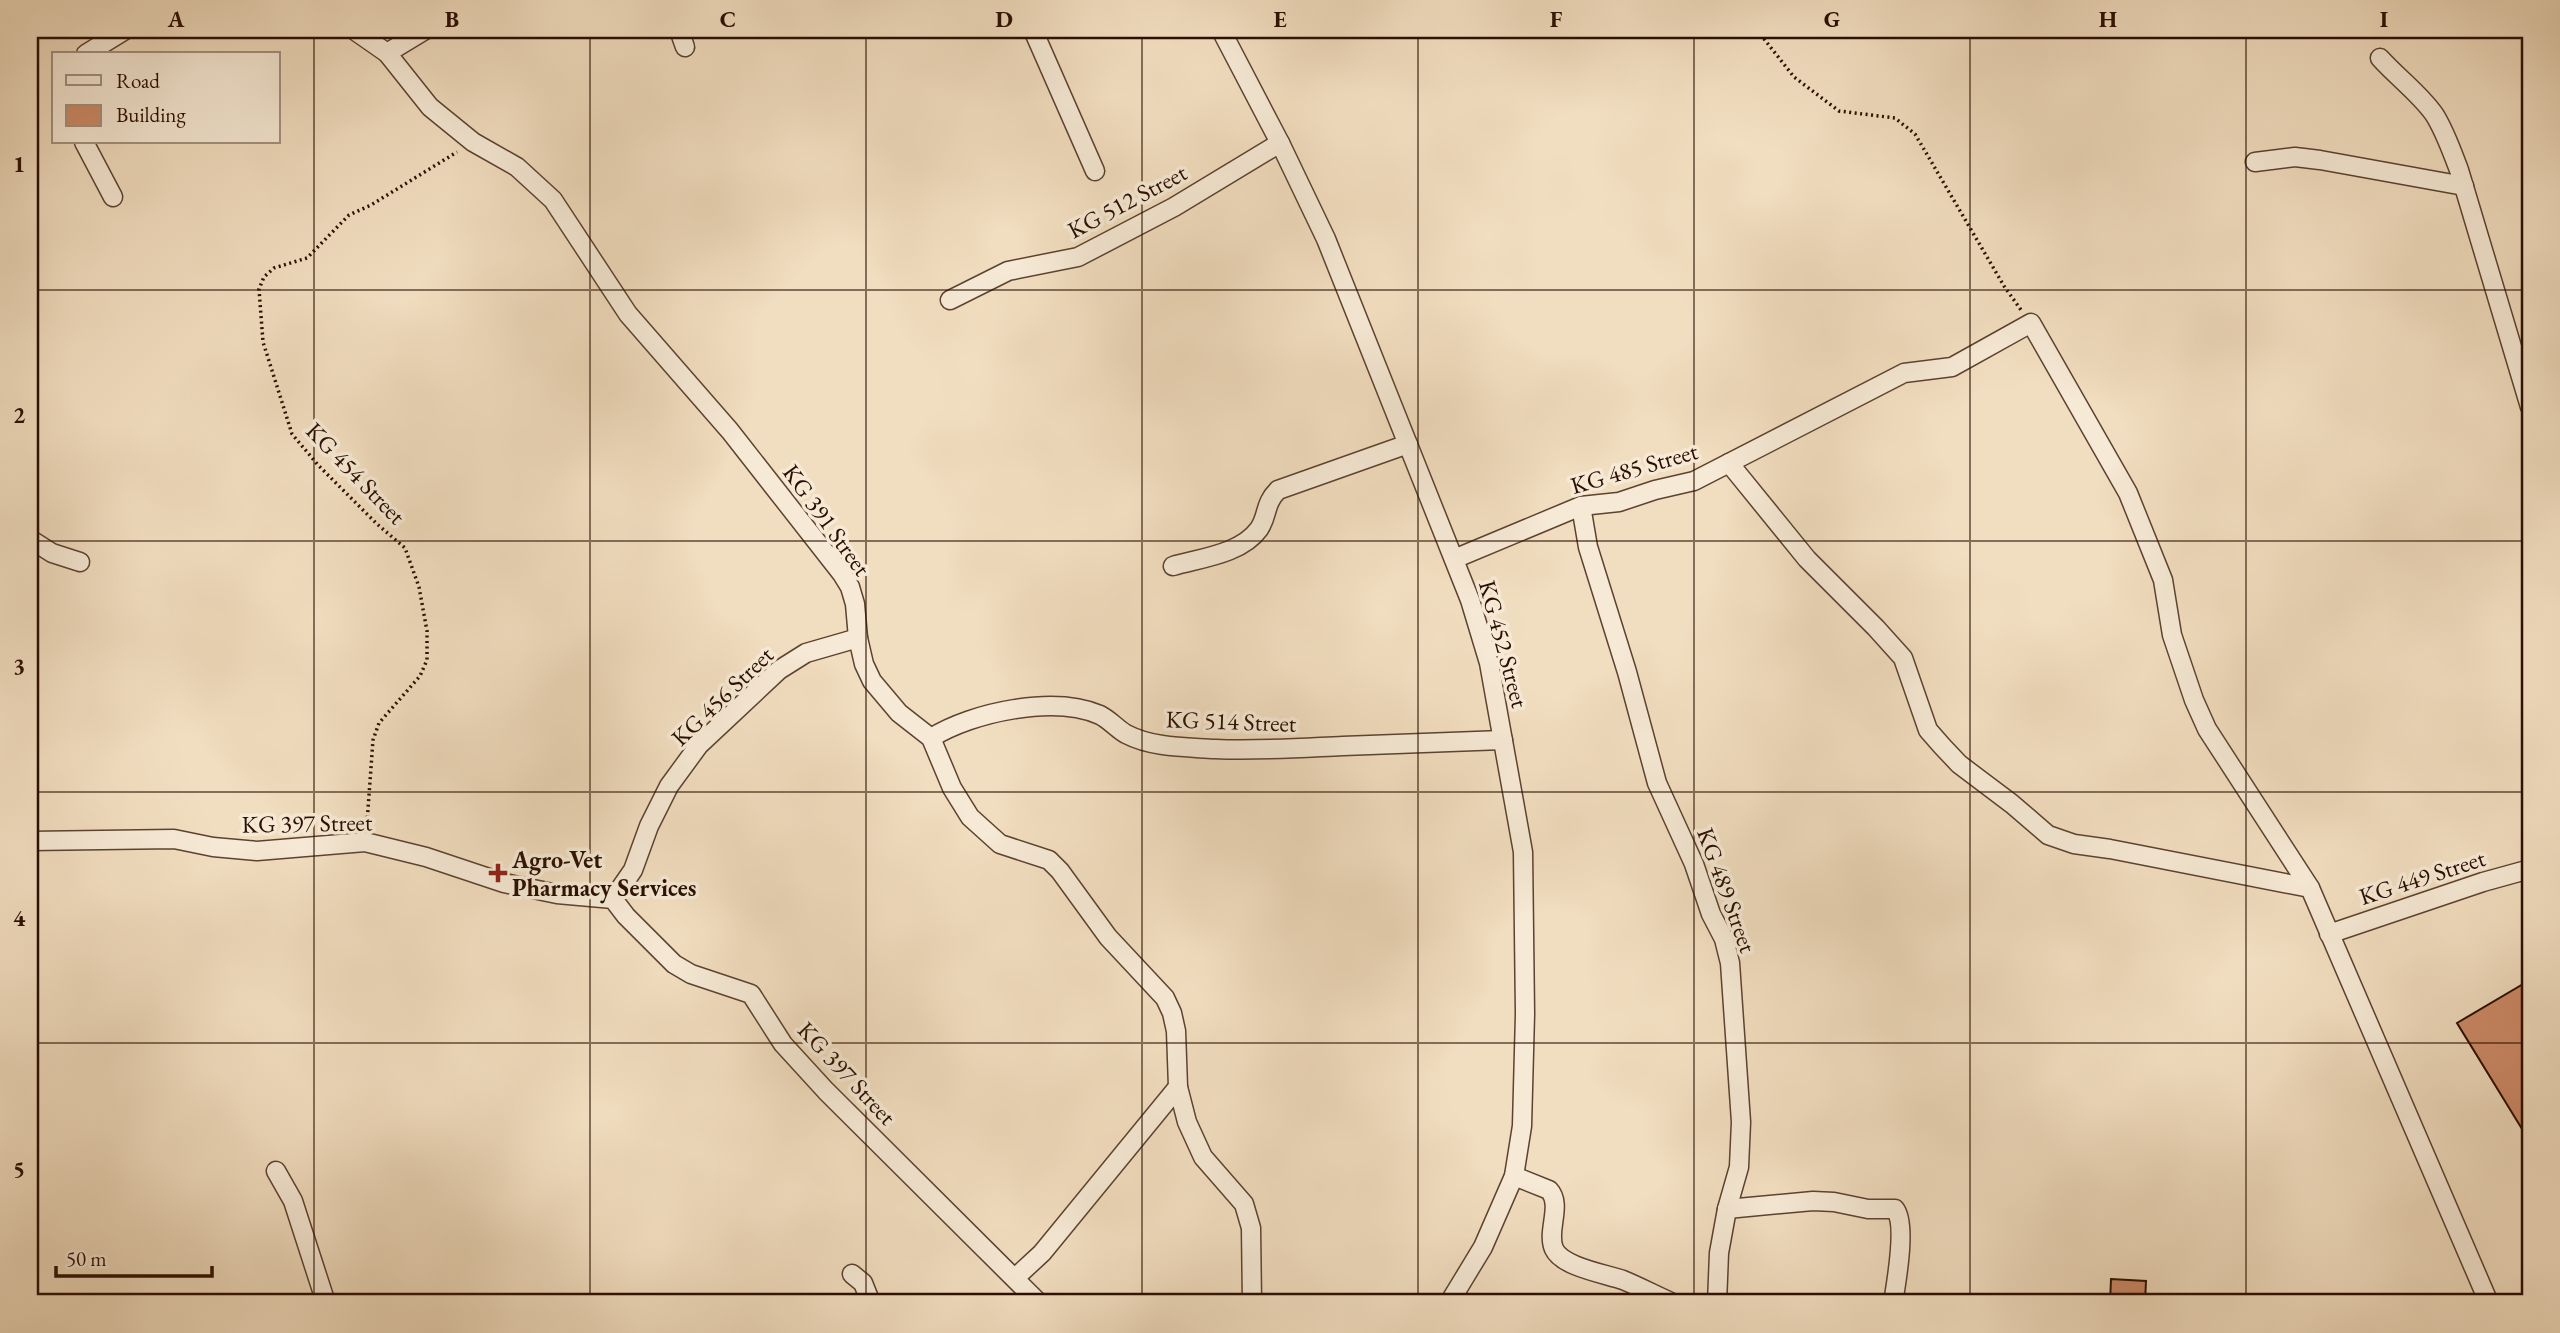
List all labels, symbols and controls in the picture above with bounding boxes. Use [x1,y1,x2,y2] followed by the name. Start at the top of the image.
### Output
[167,4,185,34] text: A
[445,4,459,34] text: B
[720,4,736,34] text: C
[995,4,1013,34] text: D
[1273,4,1287,34] text: E
[1550,4,1563,34] text: F
[1824,4,1840,34] text: G
[2099,4,2117,34] text: H
[2380,4,2388,34] text: I
[52,52,280,144] legend
[116,67,160,94] text: Road
[116,101,186,128] text: Building
[13,149,25,179] text: 1
[1062,156,1192,245] street label: KG 512 Street
[13,400,25,430] text: 2
[299,415,413,531] street label: KG 454 Street
[1567,435,1702,501] street label: KG 485 Street
[776,458,878,582] street label: KG 391 Street
[1472,577,1536,712] street label: KG 452 Street
[664,639,780,753] street label: KG 456 Street
[13,651,25,681] text: 3
[1165,703,1297,739] street label: KG 514 Street
[241,806,373,840] street label: KG 397 Street
[1690,823,1764,957] street label: KG 489 Street
[2355,842,2489,912] street label: KG 449 Street
[511,844,697,904] place label: Agro-Vet Pharmacy Services
[490,865,506,881] marker: Agro-Vet Pharmacy Services
[13,903,26,933] text: 4
[791,1015,903,1132] street label: KG 397 Street
[13,1154,25,1184] text: 5
[56,1235,212,1279] scale bar
[66,1245,107,1272] text: 50 m

